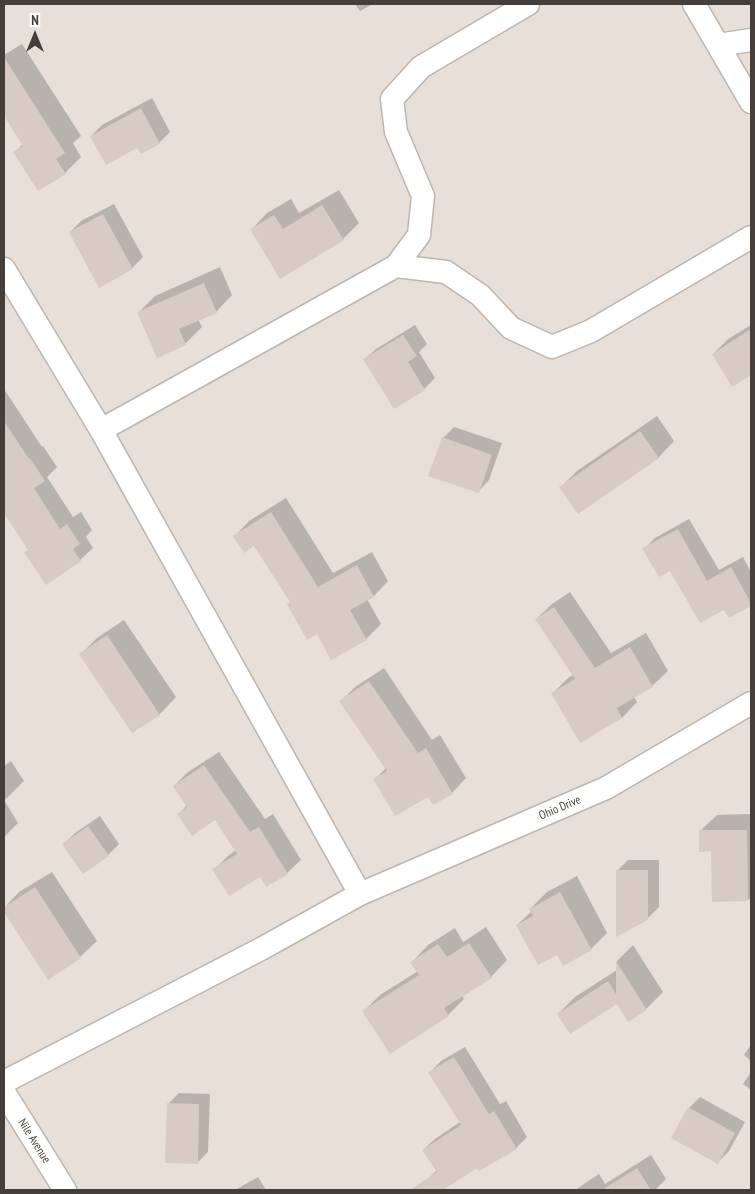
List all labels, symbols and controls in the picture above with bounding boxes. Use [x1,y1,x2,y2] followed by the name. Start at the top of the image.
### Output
[10,10,60,60] north arrow
[31,11,39,29] text: N
[537,793,583,823] street label: Ohio Drive
[15,1116,53,1166] street label: Nile Avenue

